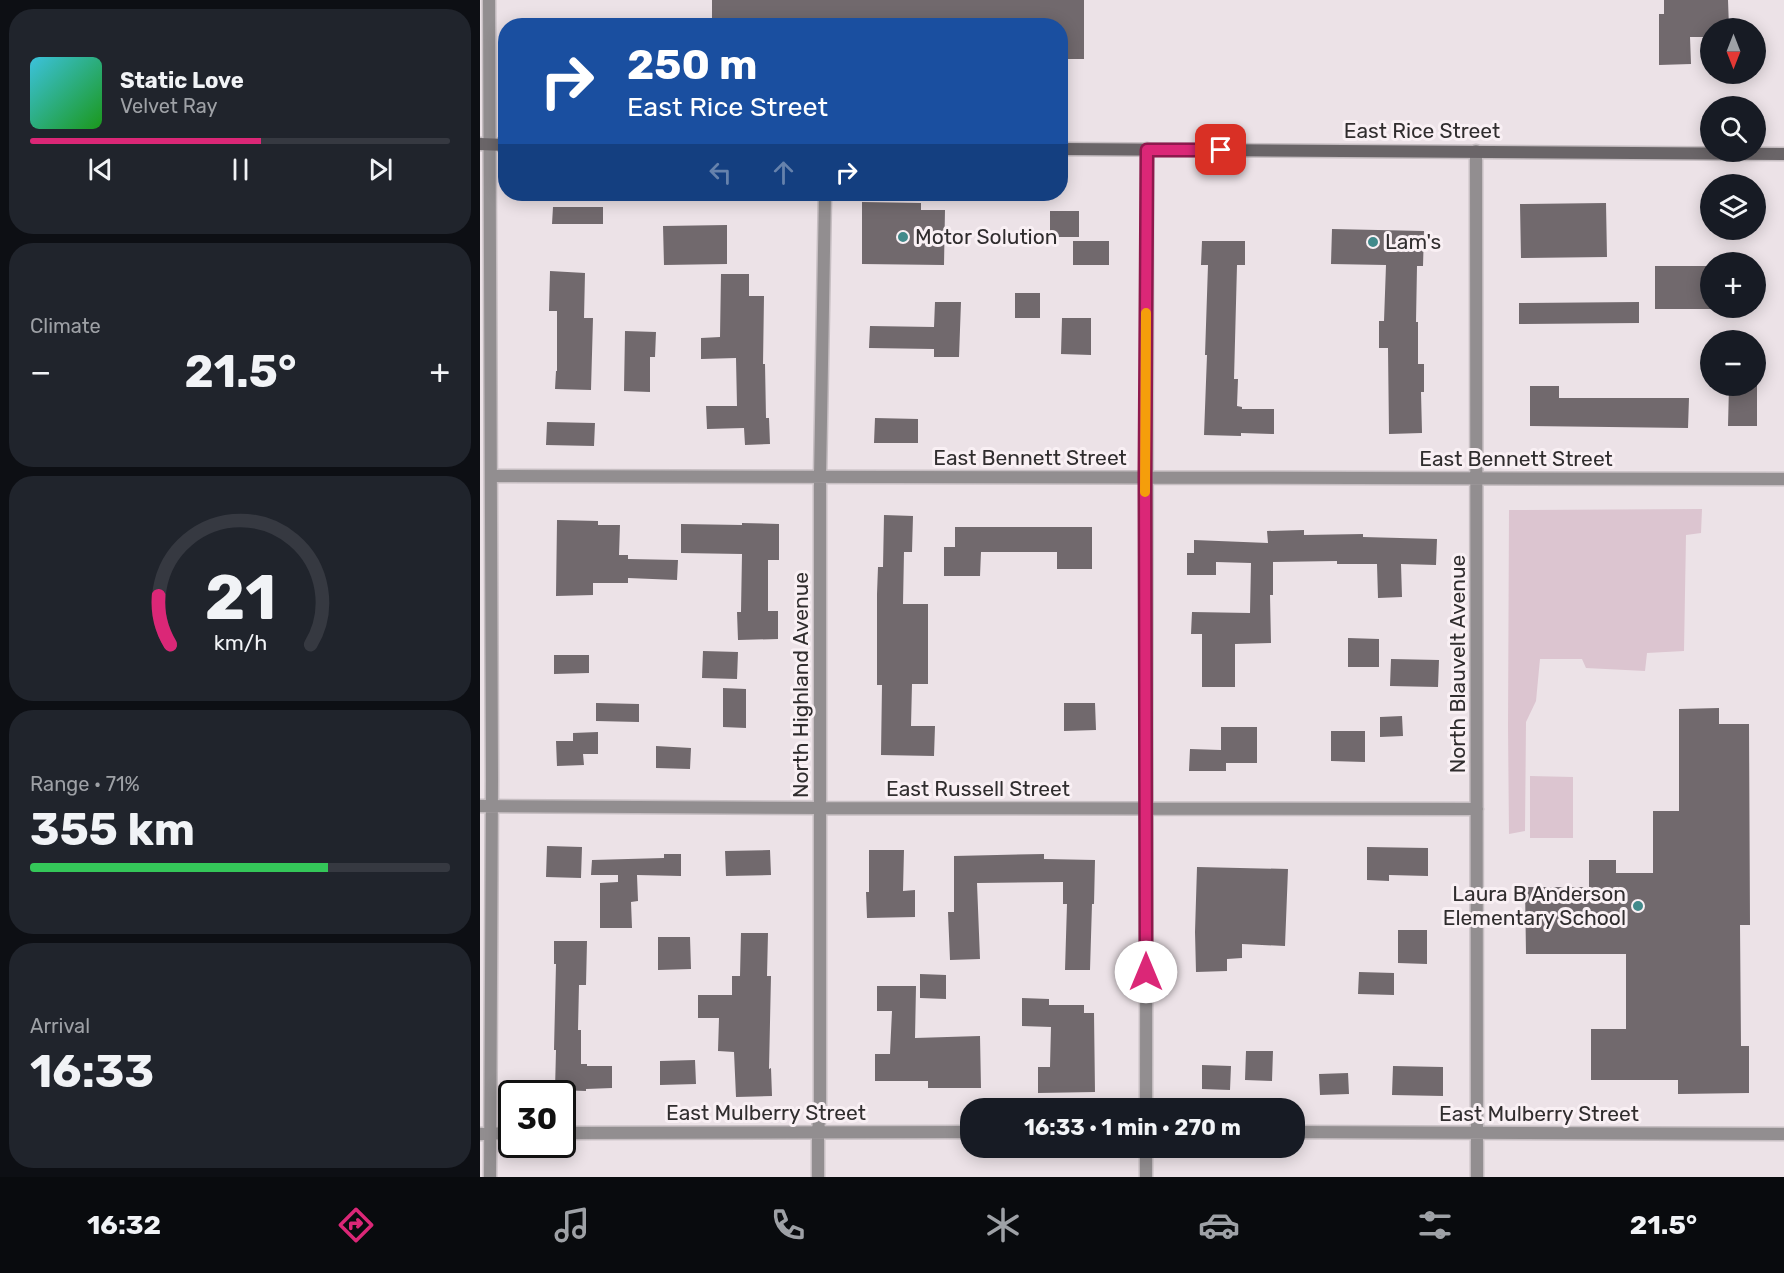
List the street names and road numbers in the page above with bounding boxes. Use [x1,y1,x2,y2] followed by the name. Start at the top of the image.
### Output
[1344,118,1500,143] street label: East Rice Street
[933,445,1127,470] street label: East Bennett Street
[1419,446,1613,471] street label: East Bennett Street
[1445,555,1470,773] street label: North Blauvelt Avenue
[788,572,813,798] street label: North Highland Avenue
[886,776,1070,801] street label: East Russell Street
[666,1100,866,1125] street label: East Mulberry Street
[1439,1101,1639,1126] street label: East Mulberry Street

